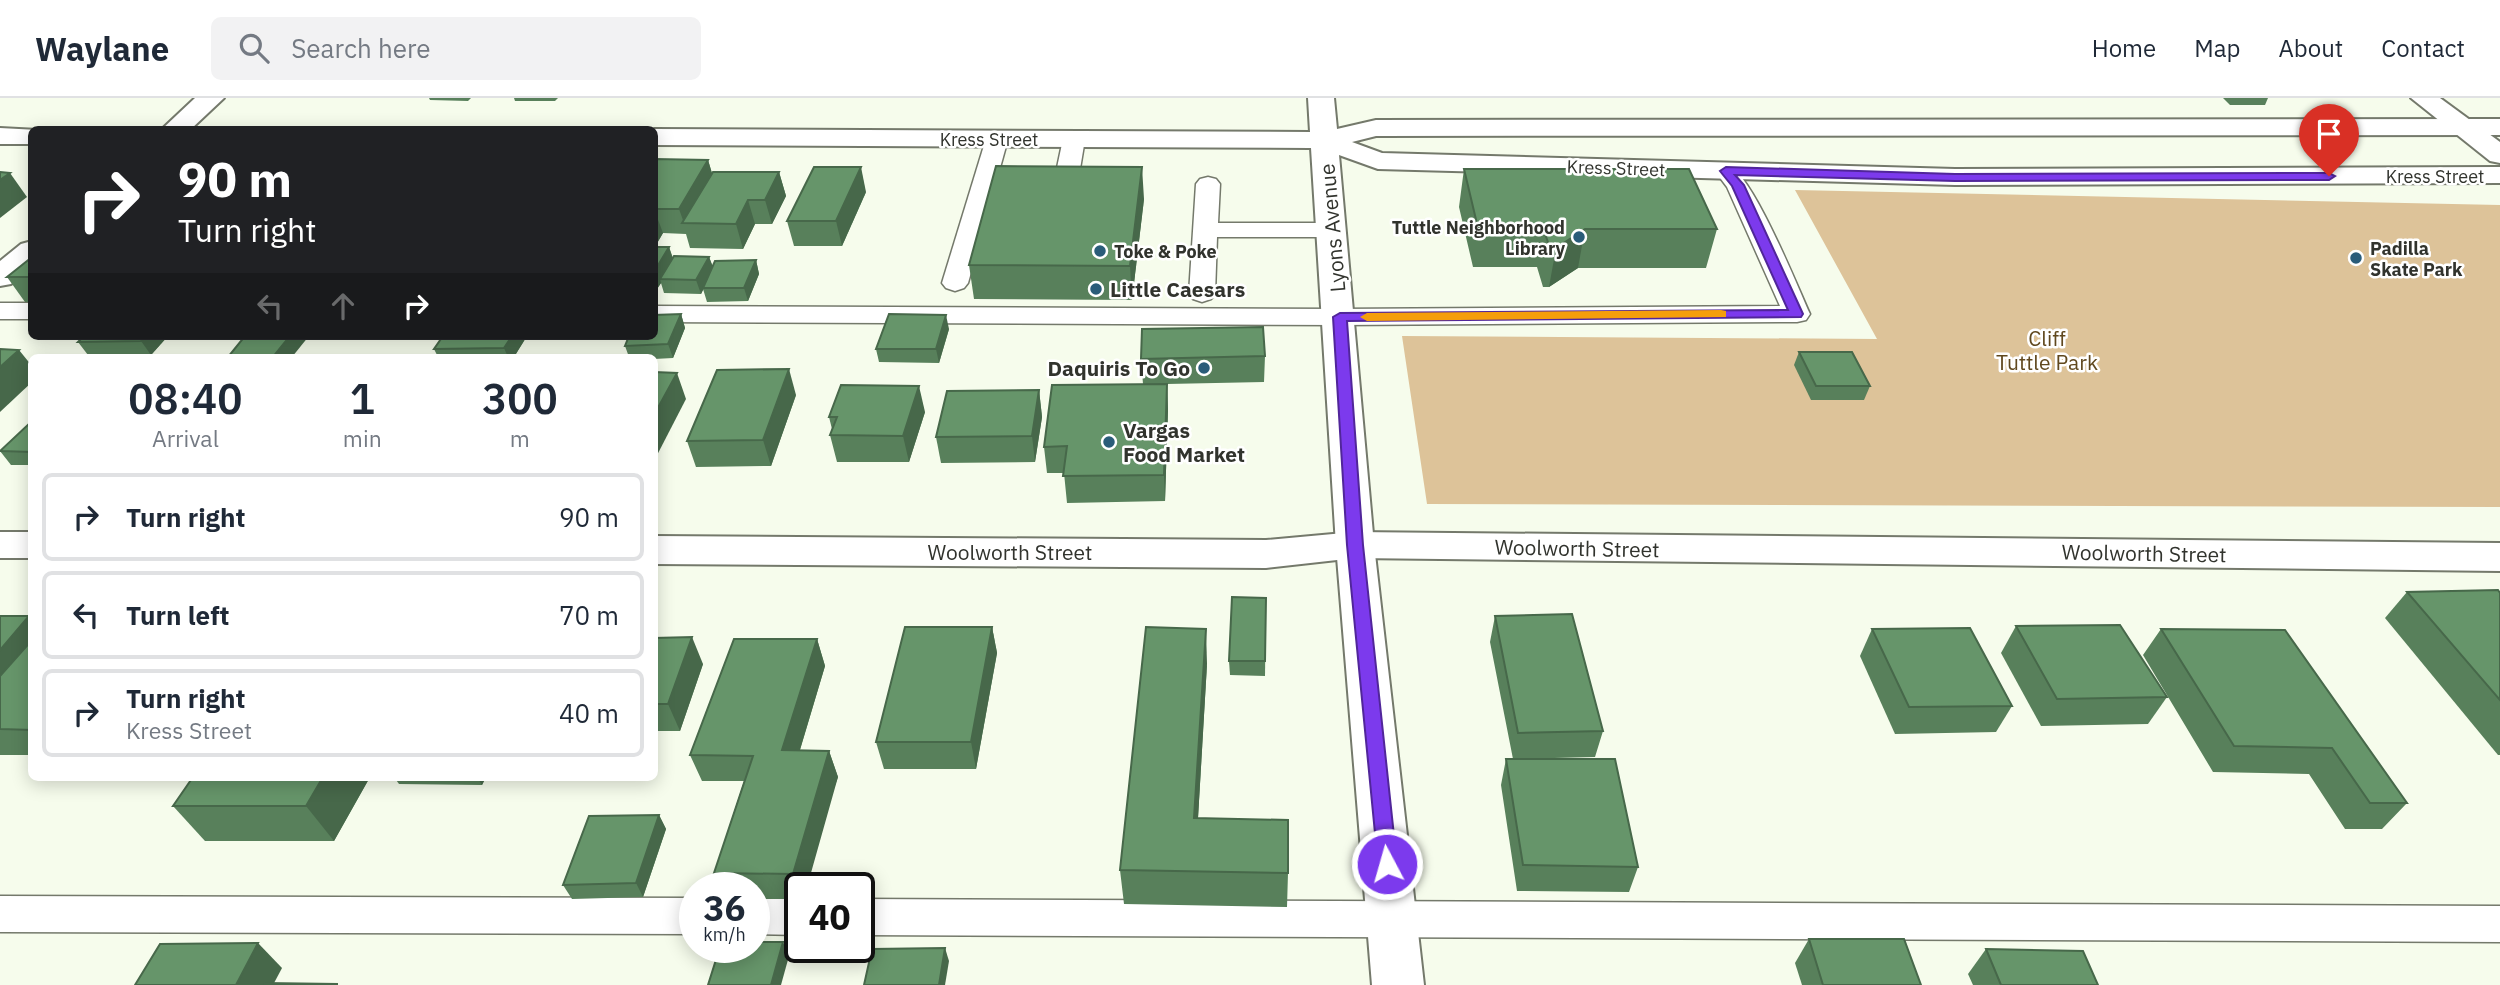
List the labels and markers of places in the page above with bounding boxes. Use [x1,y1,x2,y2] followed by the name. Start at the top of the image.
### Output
[2299,104,2359,176] pin
[1392,216,1565,260] place label: Tuttle Neighborhood Library
[1571,229,1587,245] marker: Tuttle Neighborhood Library
[2370,237,2463,281] place label: Padilla Skate Park
[1114,240,1217,263] place label: Toke & Poke
[1092,243,1108,259] marker: Toke & Poke
[2348,250,2364,266] marker: Padilla Skate Park
[1110,275,1245,303] place label: Little Caesars
[1088,281,1104,297] marker: Little Caesars
[1047,354,1190,382] place label: Daquiris To Go
[1196,360,1212,376] marker: Daquiris To Go
[1123,416,1245,468] place label: Vargas Food Market
[1101,434,1117,450] marker: Vargas Food Market

